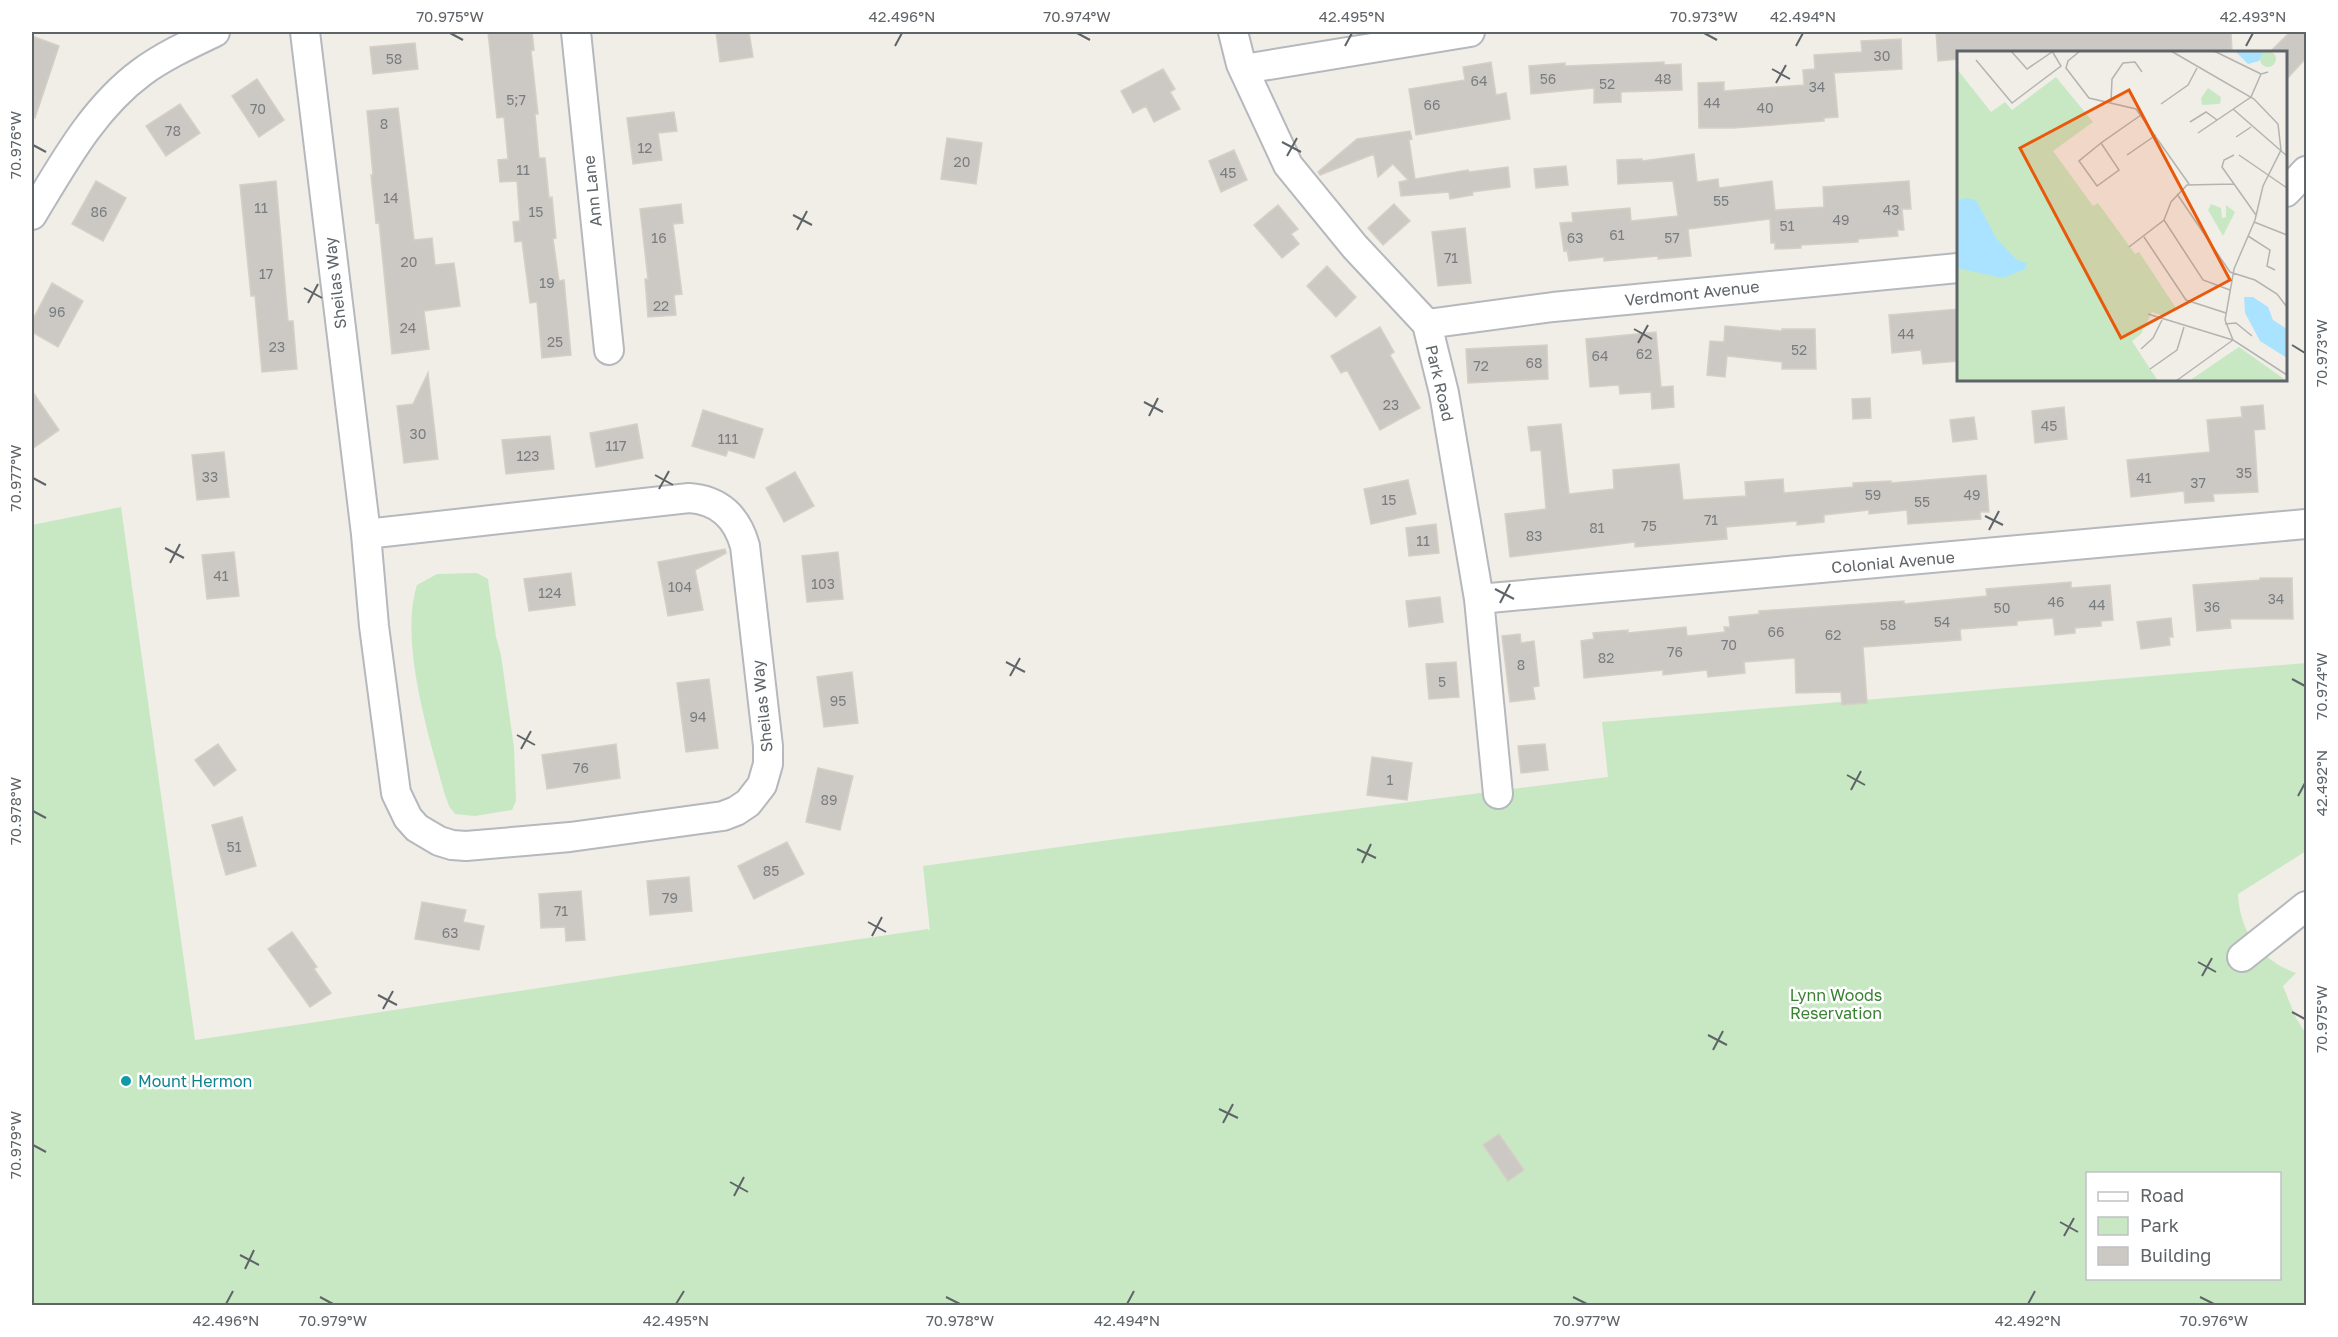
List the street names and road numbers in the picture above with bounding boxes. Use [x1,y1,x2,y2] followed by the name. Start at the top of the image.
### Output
[578,154,606,228] street label: Ann Lane
[319,236,351,330] street label: Sheilas Way
[1624,276,1760,310] street label: Verdmont Avenue
[1422,343,1458,423] street label: Park Road
[1830,547,1956,577] street label: Colonial Avenue
[747,659,777,753] street label: Sheilas Way

